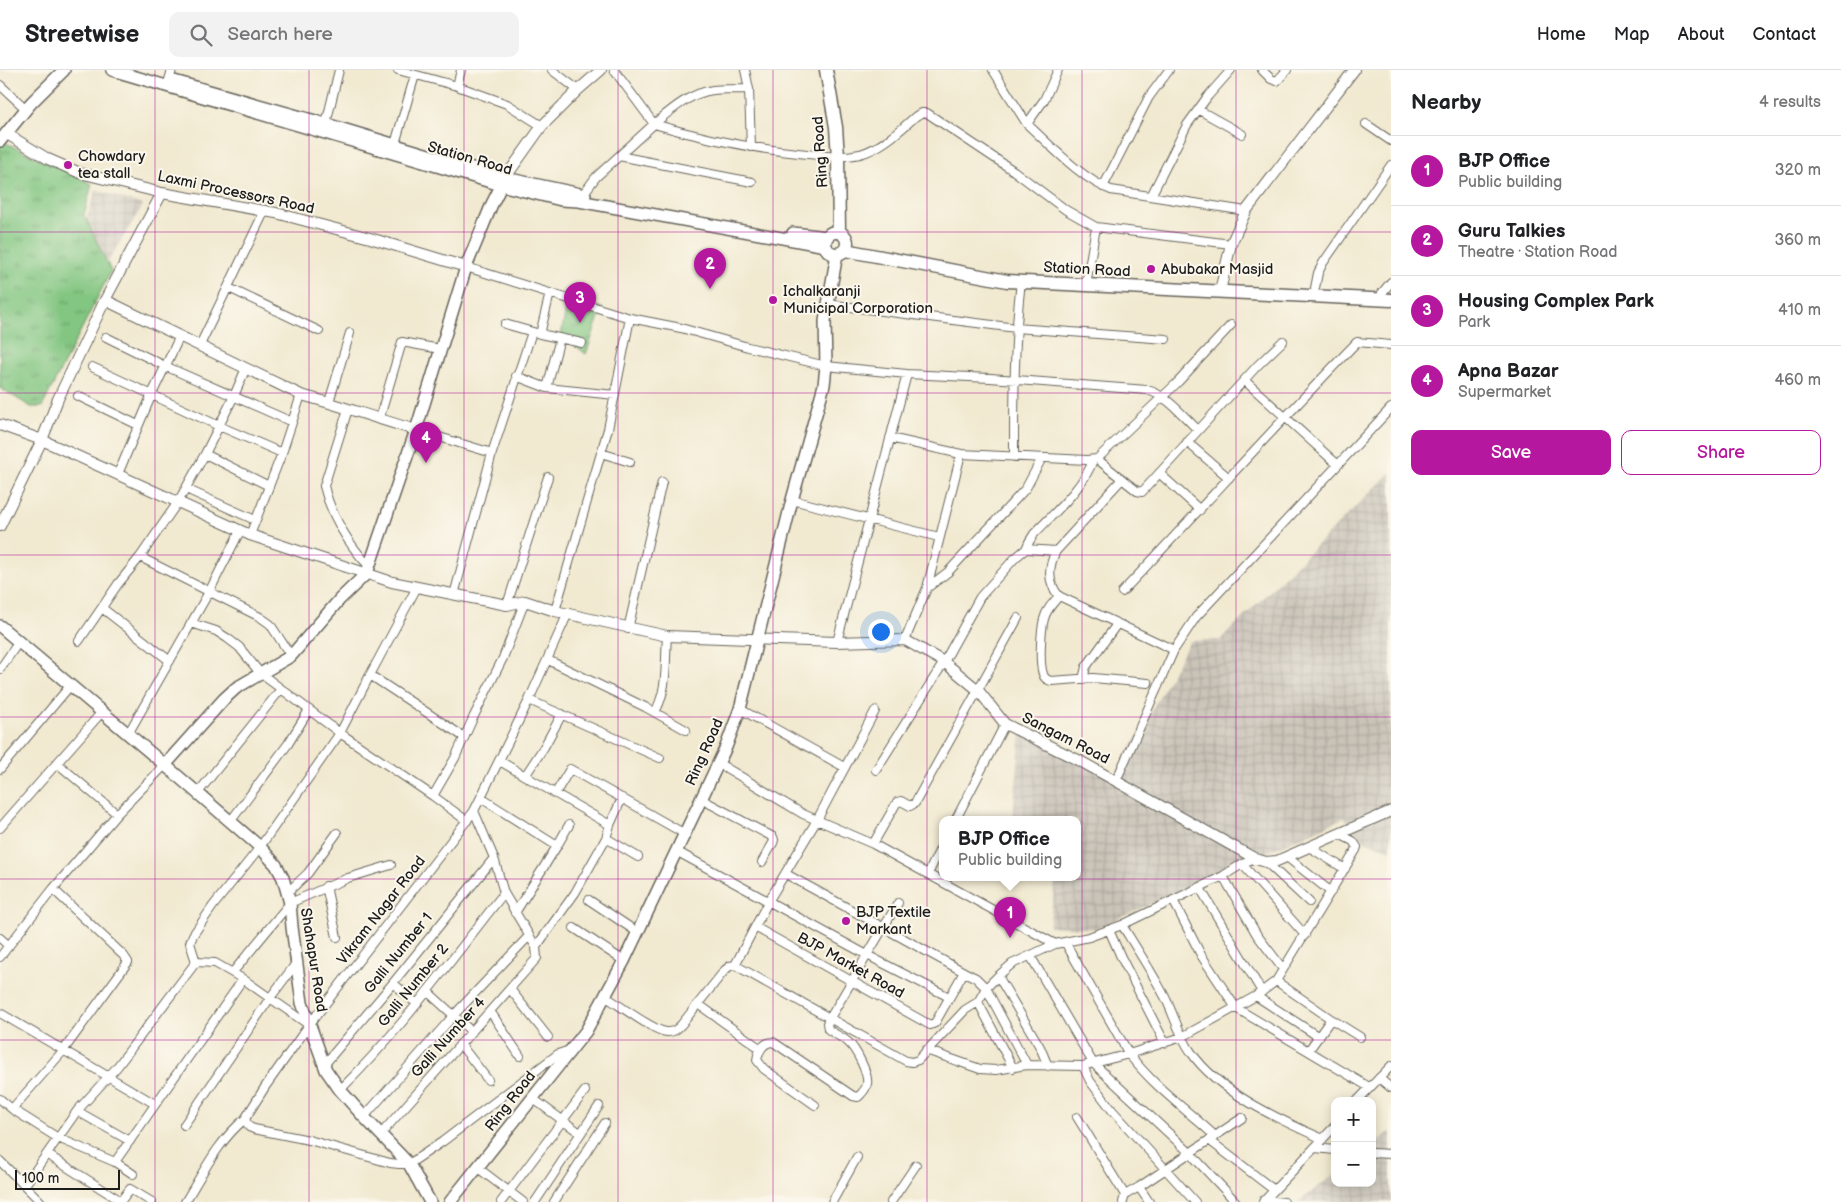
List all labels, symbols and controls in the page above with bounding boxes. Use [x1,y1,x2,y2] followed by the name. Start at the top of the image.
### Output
[169,12,519,57] search box
[25,20,139,49] text: Streetwise
[187,21,215,49] icon: search
[227,23,333,46] text: Search here
[1537,24,1586,45] text: Home
[1614,24,1650,45] text: Map
[1678,24,1725,45] text: About
[1753,24,1816,45] text: Contact
[1411,90,1481,115] text: Nearby
[1759,93,1821,112] text: 4 results
[809,116,832,188] street label: Ring Road
[425,137,514,180] street label: Station Road
[78,147,146,183] place label: Chowdary tea stall
[1458,150,1550,173] text: BJP Office
[62,159,74,171] marker: Chowdary tea stall
[1424,161,1430,180] text: 1
[1775,161,1821,180] text: 320 m
[156,167,316,218] street label: Laxmi Processors Road
[1458,173,1562,192] text: Public building
[1458,220,1565,243] text: Guru Talkies
[1422,231,1432,250] text: 2
[1774,231,1821,250] text: 360 m
[1458,243,1618,262] text: Theatre · Station Road
[694,248,726,289] pin: 2
[1043,258,1131,281] street label: Station Road
[1161,260,1273,279] place label: Abubakar Masjid
[1145,263,1157,275] marker: Abubakar Masjid
[564,282,596,323] pin: 3
[783,282,933,318] place label: Ichalkaranji Municipal Corporation
[1458,290,1654,313] text: Housing Complex Park
[767,294,779,306] marker: Ichalkaranji Municipal Corporation
[1422,301,1432,320] text: 3
[1778,301,1821,320] text: 410 m
[1458,313,1490,332] text: Park
[1458,360,1559,383] text: Apna Bazar
[1422,371,1432,390] text: 4
[1775,371,1821,390] text: 460 m
[1458,383,1551,402] text: Supermarket
[410,422,442,463] pin: 4
[1411,430,1611,475] button: Save
[1621,430,1821,475] button: Share
[868,619,894,645] your location
[1019,708,1113,769] street label: Sangam Road
[681,716,728,789] street label: Ring Road
[939,816,1081,881] popup
[958,828,1050,851] text: BJP Office
[958,851,1062,870] text: Public building
[333,852,430,969] street label: Vikram Nagar Road
[994,897,1026,938] pin: 1
[856,903,931,939] place label: BJP Textile Markant
[296,907,331,1014] street label: Shahapur Road
[360,909,437,998] street label: Galli Number 1
[840,915,852,927] marker: BJP Textile Markant
[794,928,908,1003] street label: BJP Market Road
[374,940,453,1031] street label: Galli Number 2
[407,993,490,1082] street label: Galli Number 4
[481,1067,540,1135] street label: Ring Road
[1331,1097,1376,1187] map controls
[1331,1097,1376,1142] button: +
[1331,1142,1376,1187] button: −
[15,1167,120,1190] scale bar
[22,1170,59,1187] text: 100 m

